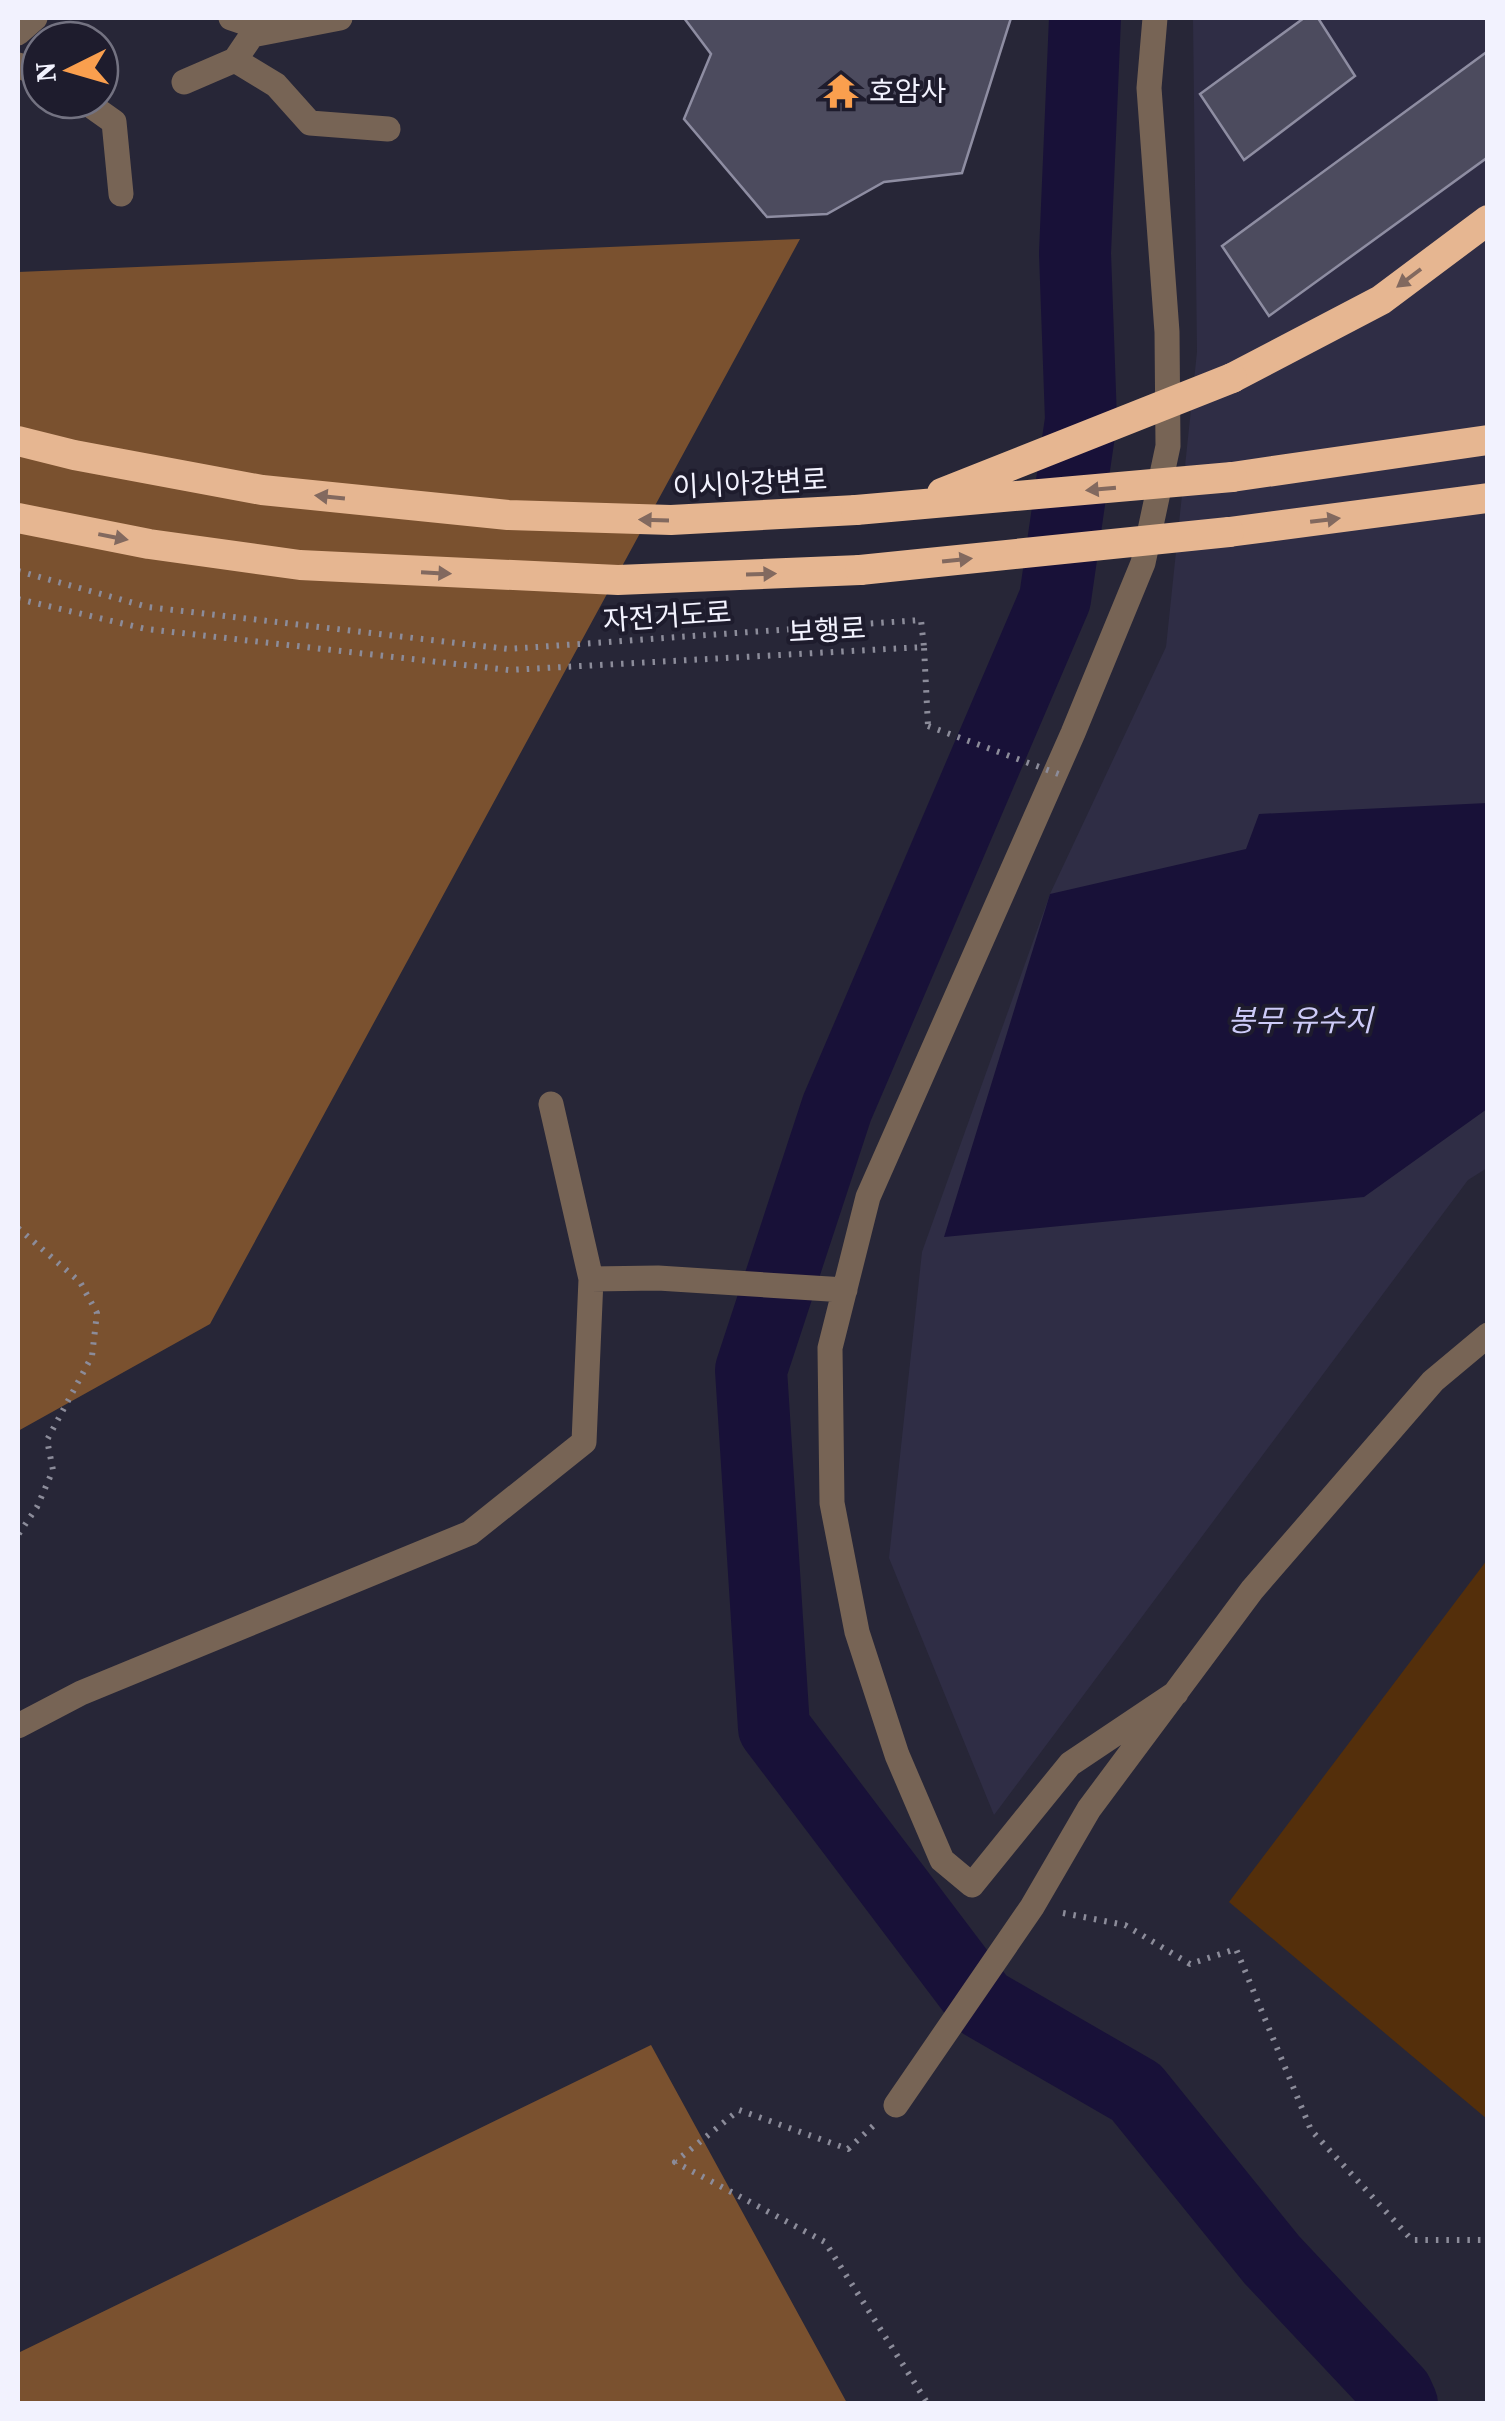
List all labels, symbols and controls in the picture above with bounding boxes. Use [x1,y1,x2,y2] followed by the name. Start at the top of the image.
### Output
[20,20,120,120] north arrow
[25,60,65,84] text: N
[822,72,860,110] temple icon: 호암사
[869,72,946,110] place label: 호암사
[1396,268,1422,288] one-way arrow
[672,460,828,506] street label: 이시아강변로
[1084,481,1116,497] one-way arrow
[313,489,345,505] one-way arrow
[637,511,669,527] one-way arrow
[1310,511,1342,527] one-way arrow
[98,530,129,545] one-way arrow
[941,552,973,568] one-way arrow
[420,565,452,581] one-way arrow
[745,566,777,582] one-way arrow
[601,593,733,639] street label: 자전거도로
[787,609,867,651] street label: 보행로
[1227,1000,1375,1041] water label: 봉무 유수지

